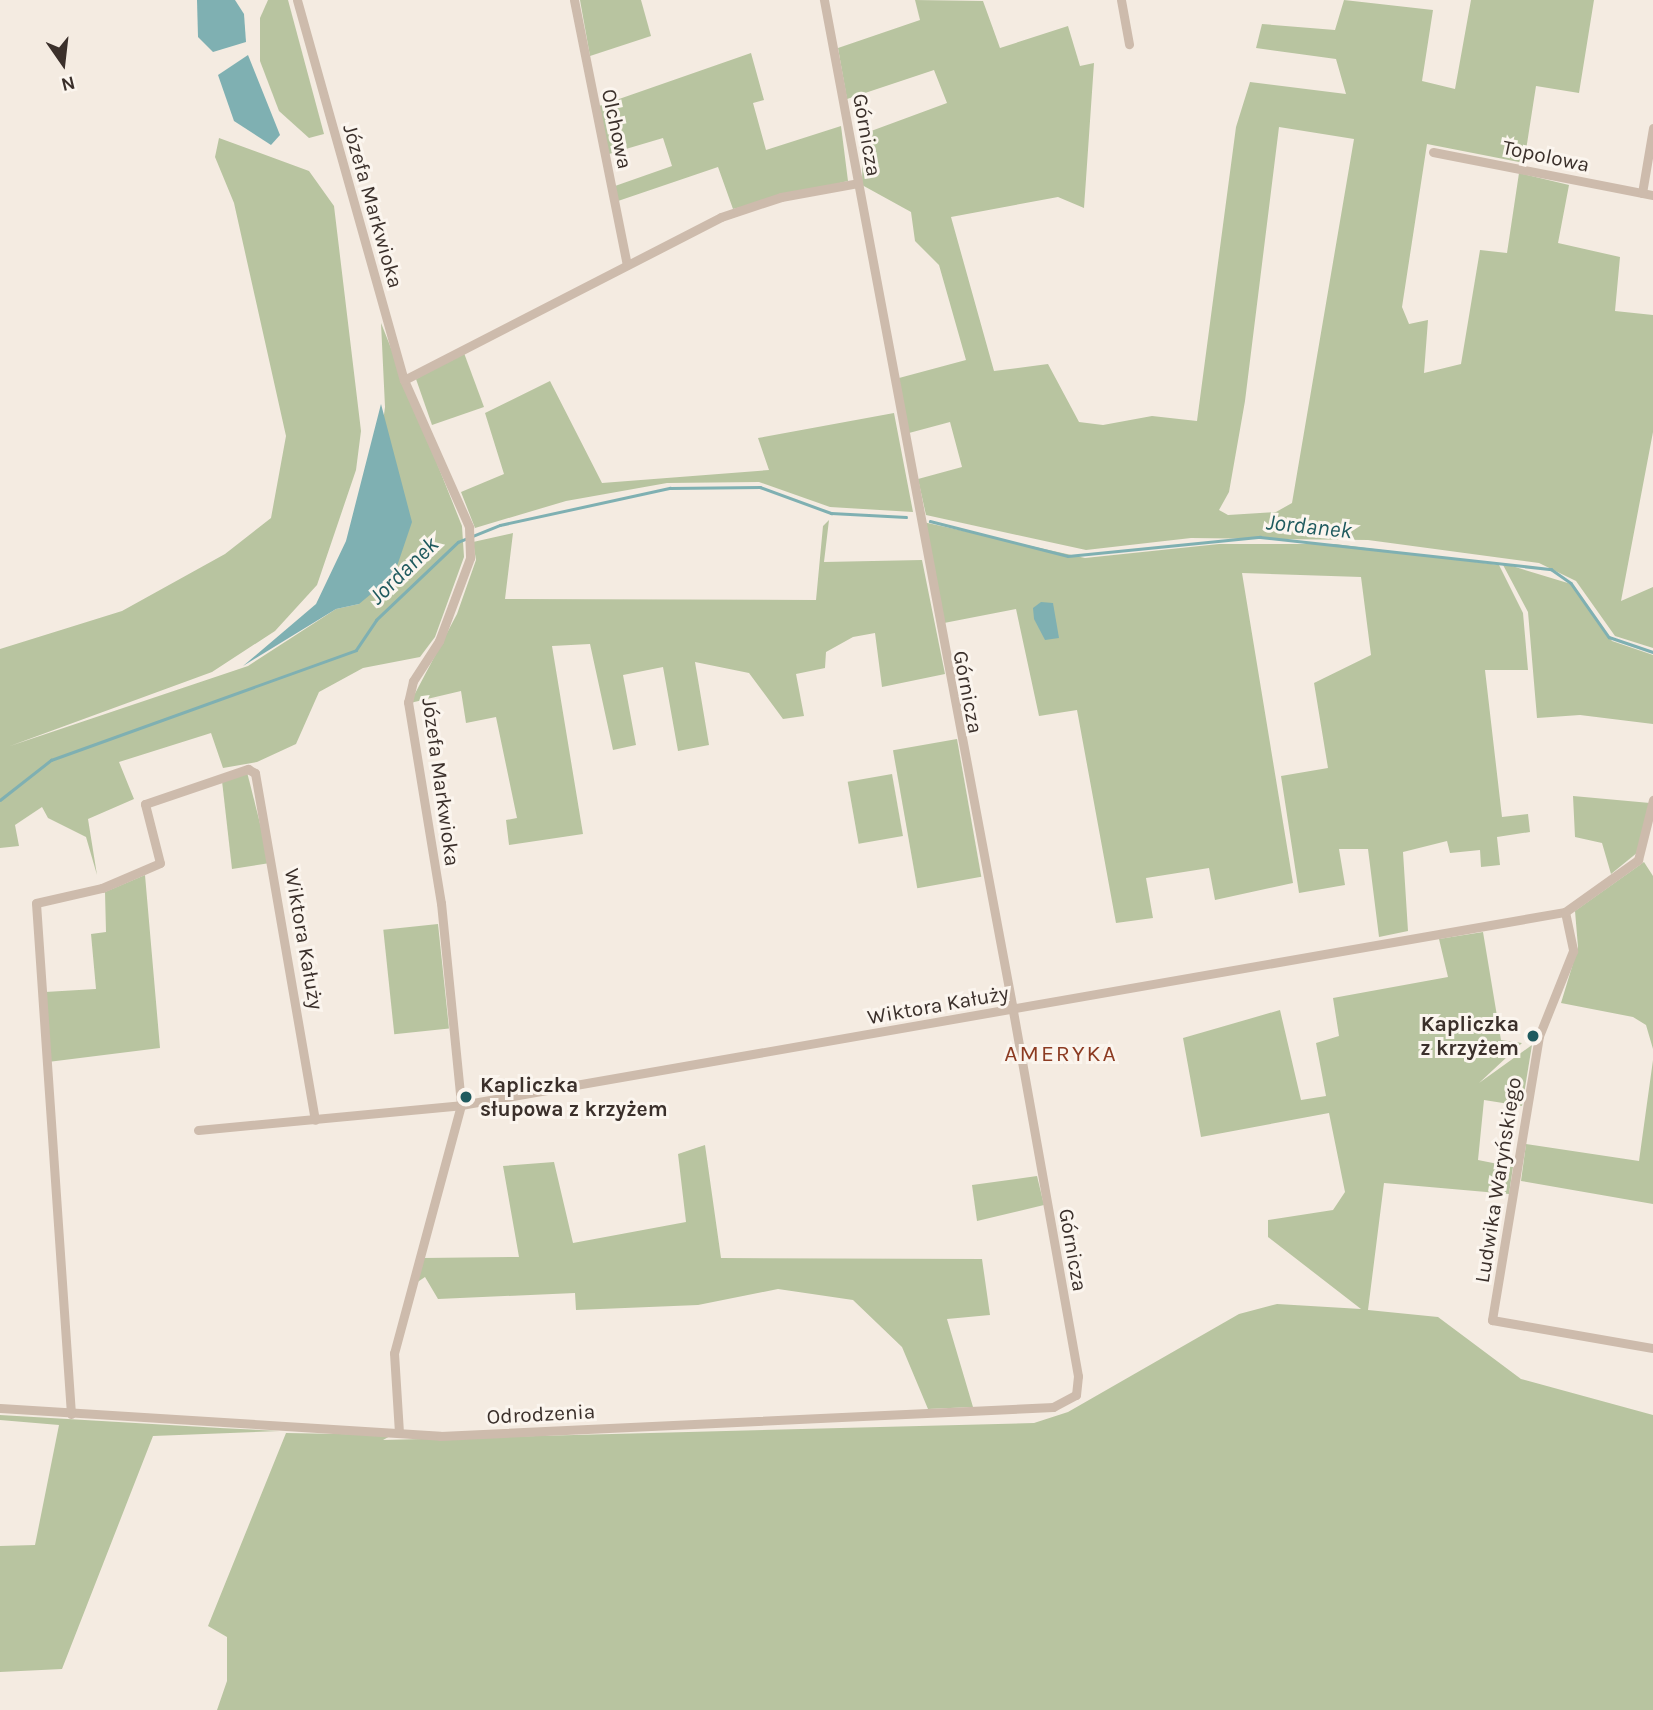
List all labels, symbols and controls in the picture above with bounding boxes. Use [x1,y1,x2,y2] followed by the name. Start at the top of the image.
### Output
[28,28,98,98] north arrow
[59,71,77,96] text: N
[596,87,638,171] street label: Olchowa
[847,92,887,178] street label: Górnicza
[338,121,408,291] street label: Józefa Markwioka
[1500,135,1592,177] street label: Topolowa
[1265,509,1353,545] water label: Jordanek
[363,531,445,611] water label: Jordanek
[948,648,988,736] street label: Górnicza
[417,696,465,868] street label: Józefa Markwioka
[279,866,329,1012] street label: Wiktora Kałuży
[865,980,1011,1030] street label: Wiktora Kałuży
[1420,1011,1519,1061] place label: Kapliczka z krzyżem
[1525,1028,1541,1044] marker: Kapliczka z krzyżem
[1005,1040,1117,1068] district label: AMERYKA
[480,1072,668,1122] place label: Kapliczka słupowa z krzyżem
[1469,1075,1527,1285] street label: Ludwika Waryńskiego
[458,1089,474,1105] marker: Kapliczka słupowa z krzyżem
[1053,1207,1093,1293] street label: Górnicza
[486,1399,596,1429] street label: Odrodzenia

